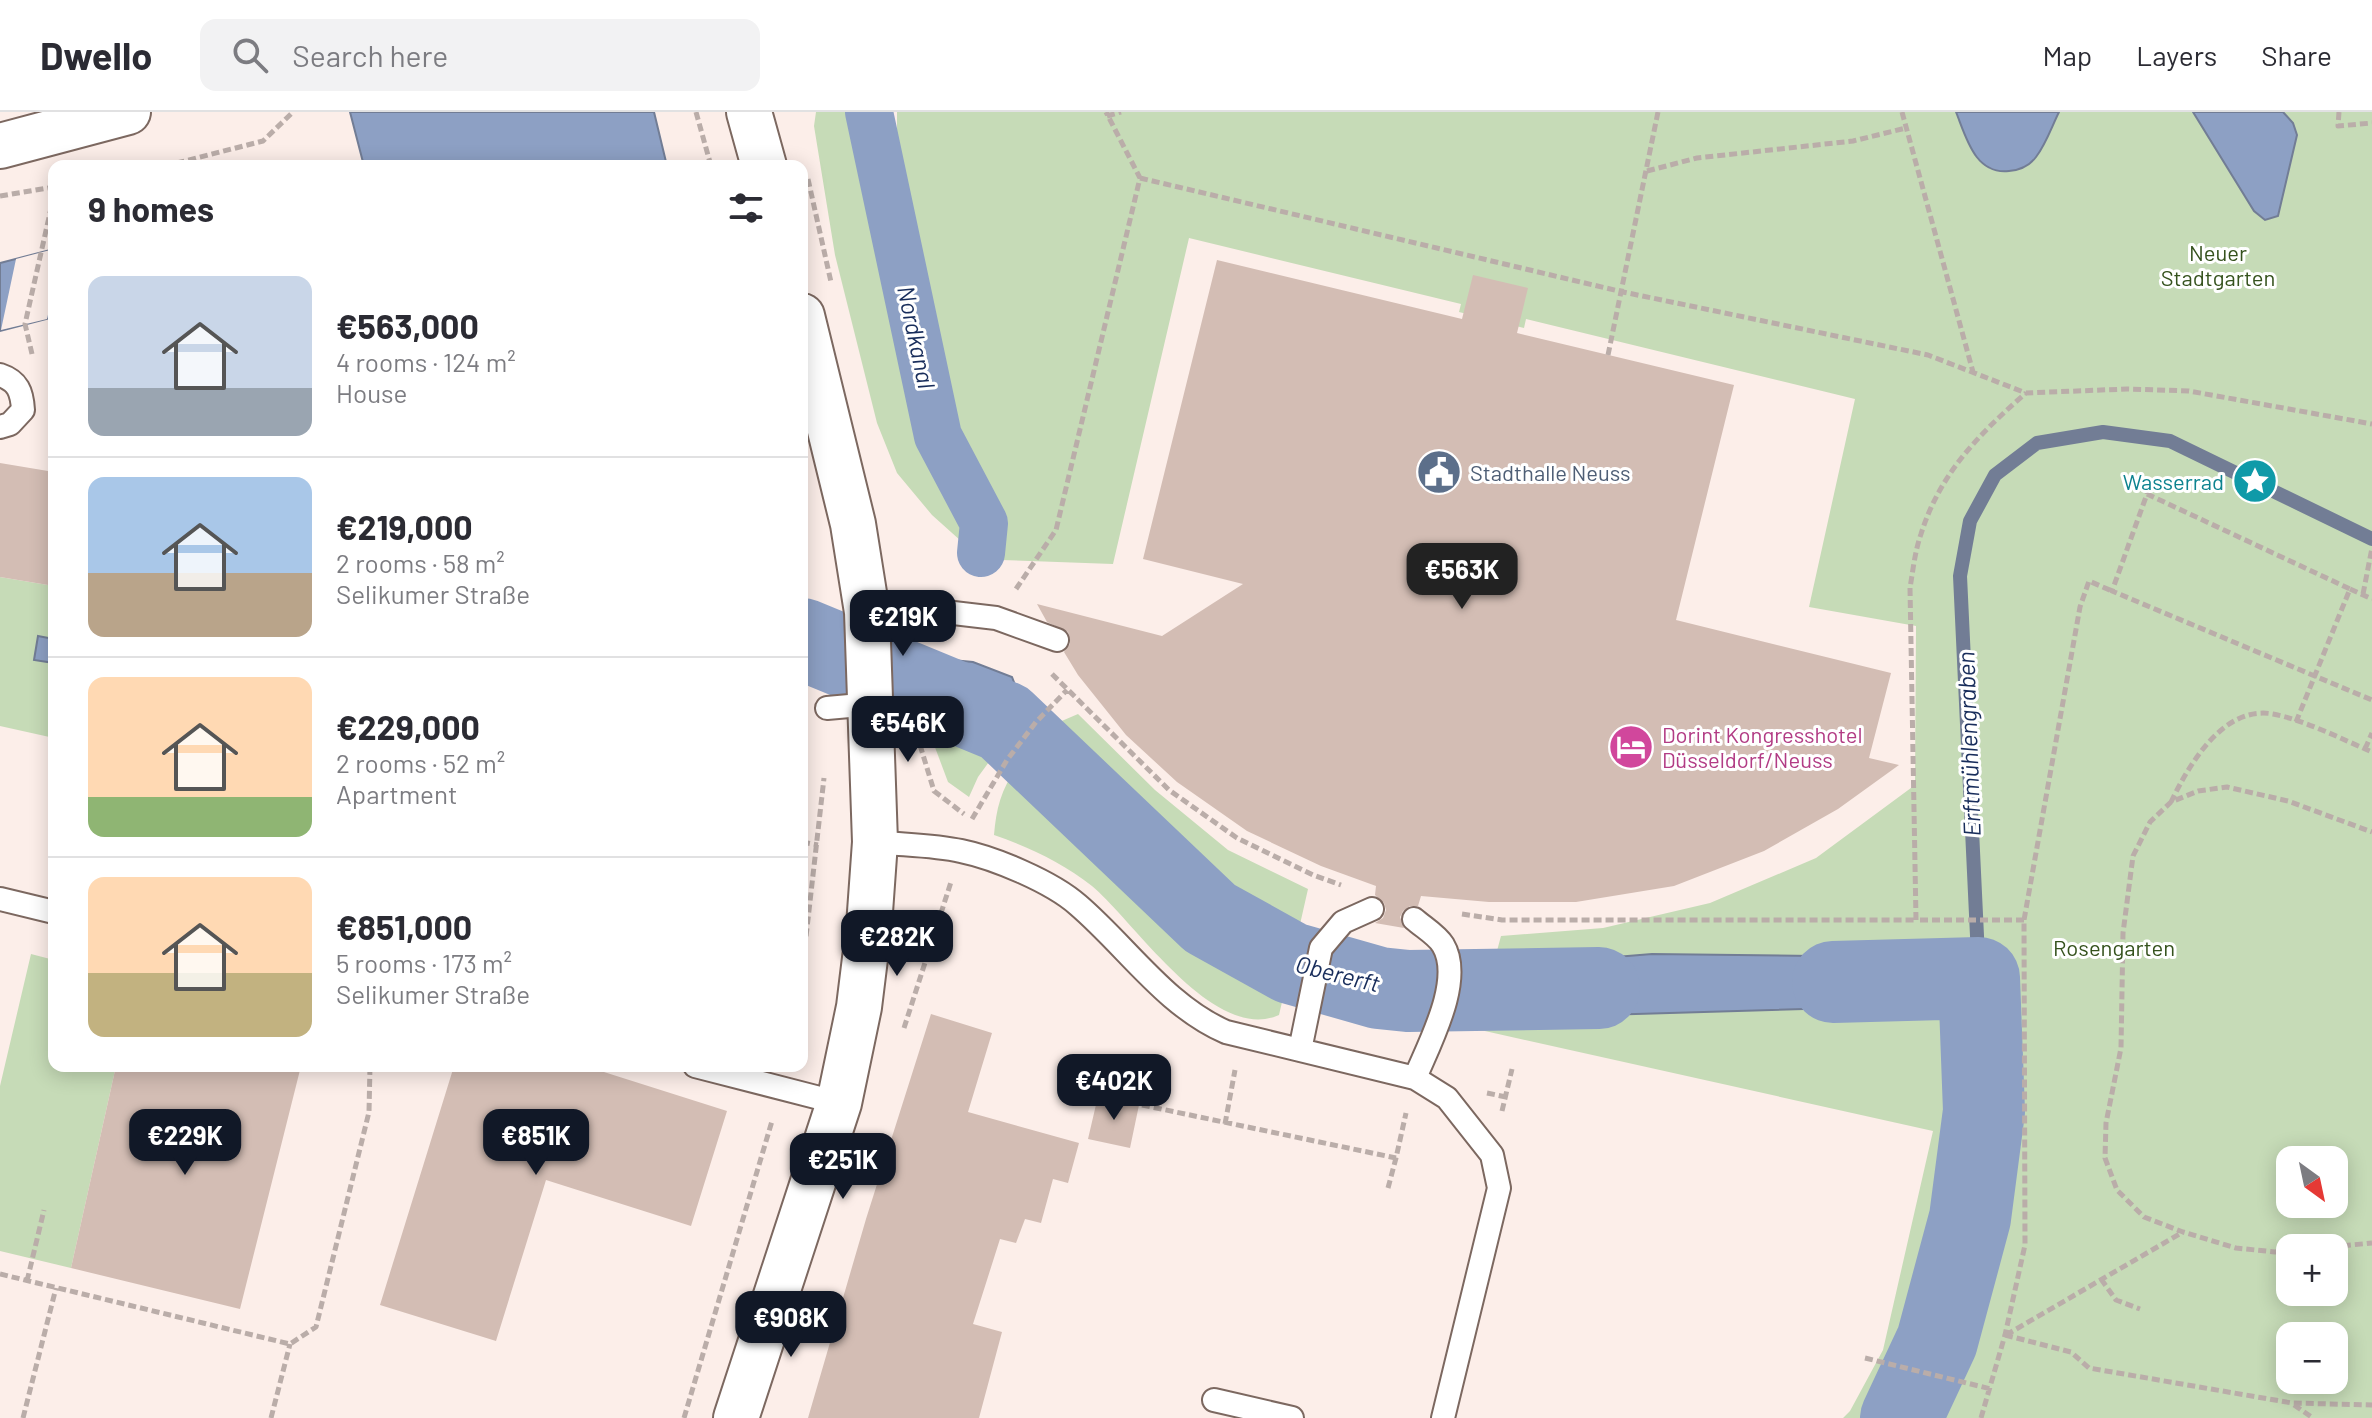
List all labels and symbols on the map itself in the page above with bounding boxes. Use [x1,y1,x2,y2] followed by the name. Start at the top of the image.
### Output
[2161,239,2275,290] park label: Neuer Stadtgarten
[892,283,942,392] water label: Nordkanal
[1415,448,1463,496] public building icon: Stadthalle Neuss
[2231,457,2279,505] place icon: Wasserrad
[1470,459,1631,485] place label: Stadthalle Neuss
[2123,468,2224,494] place label: Wasserrad
[1406,543,1518,611] pin: €563K
[847,590,959,658] pin: €219K
[1950,651,1986,837] water label: Erftmühlengraben
[852,696,964,764] pin: €546K
[1662,721,1863,772] place label: Dorint Kongresshotel Düsseldorf/Neuss
[1607,723,1655,771] hotel icon: Dorint Kongresshotel Düsseldorf/Neuss
[841,910,953,978] pin: €282K
[2053,934,2175,960] park label: Rosengarten
[1293,949,1384,998] water label: Obererft
[1058,1054,1170,1122] pin: €402K
[129,1109,241,1177] pin: €229K
[480,1109,592,1177] pin: €851K
[787,1133,899,1201] pin: €251K
[2276,1146,2348,1218] north arrow
[735,1291,847,1359] pin: €908K

